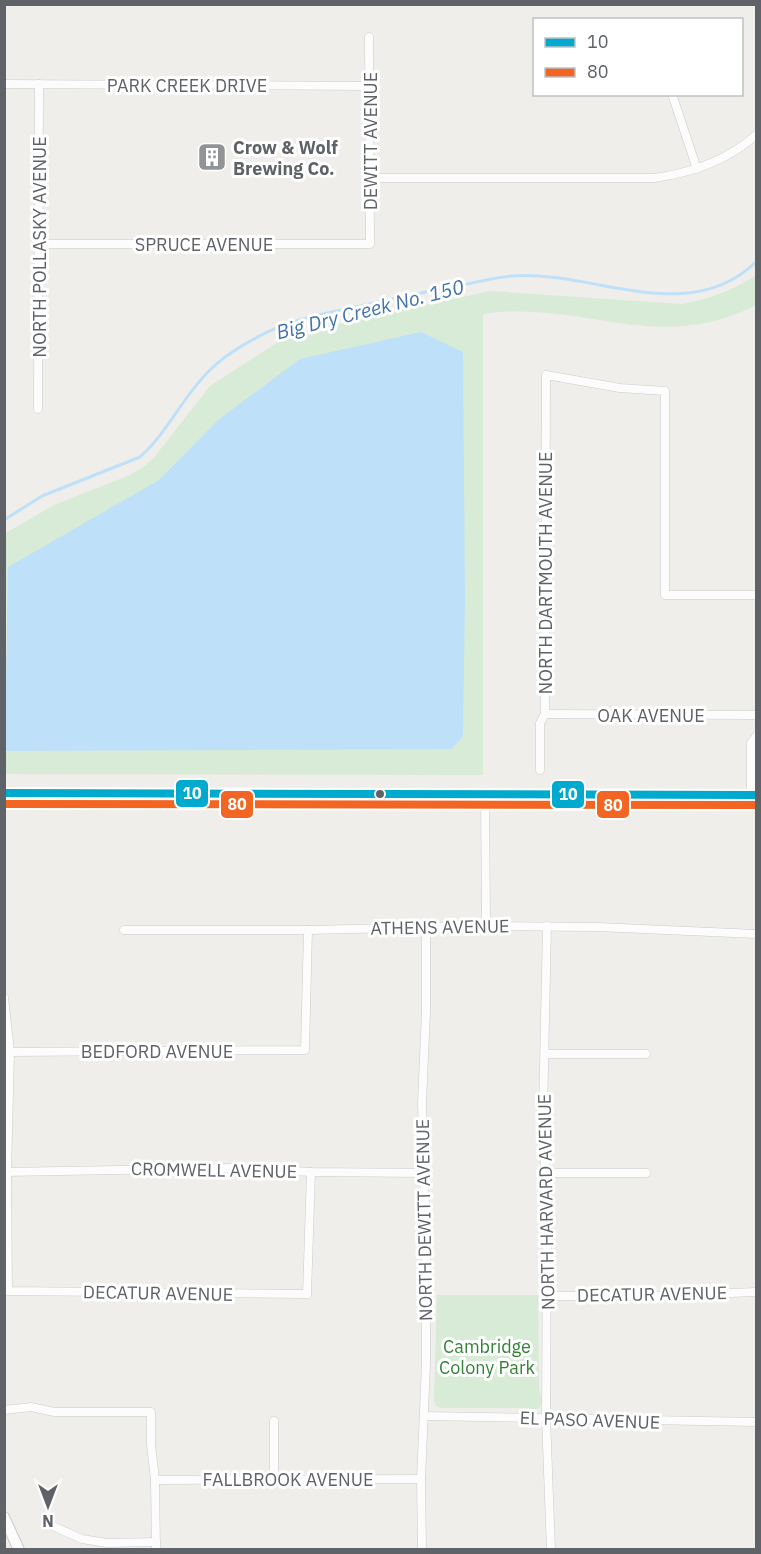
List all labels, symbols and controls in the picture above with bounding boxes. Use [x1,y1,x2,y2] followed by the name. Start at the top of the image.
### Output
[533,18,743,96] legend
[587,30,609,53] text: 10
[587,60,609,83] text: 80
[359,72,382,210] street label: DEWITT AVENUE
[107,74,267,97] street label: PARK CREEK DRIVE
[28,136,51,358] street label: NORTH POLLASKY AVENUE
[233,136,338,180] place label: Crow & Wolf Brewing Co.
[196,141,228,173] building icon: Crow & Wolf Brewing Co.
[135,233,273,256] street label: SPRUCE AVENUE
[273,273,467,345] water label: Big Dry Creek No. 150
[534,451,557,695] street label: NORTH DARTMOUTH AVENUE
[597,704,705,727] street label: OAK AVENUE
[175,779,209,808] line badge: 10
[551,780,585,809] line badge: 10
[182,783,202,803] text: 10
[558,784,578,804] text: 10
[374,788,386,800] unlabelled marker
[220,790,254,819] line badge: 80
[596,790,630,819] line badge: 80
[227,794,247,814] text: 80
[603,795,623,815] text: 80
[370,914,510,940] street label: ATHENS AVENUE
[81,1040,233,1063] street label: BEDFORD AVENUE
[533,1094,559,1310] street label: NORTH HARVARD AVENUE
[411,1119,437,1321] street label: NORTH DEWITT AVENUE
[131,1157,297,1183] street label: CROMWELL AVENUE
[83,1280,233,1306] street label: DECATUR AVENUE
[577,1281,727,1307] street label: DECATUR AVENUE
[439,1335,535,1379] park label: Cambridge Colony Park
[519,1406,661,1434] street label: EL PASO AVENUE
[203,1468,373,1491] street label: FALLBROOK AVENUE
[18,1476,78,1536] north arrow
[42,1511,54,1531] text: N

